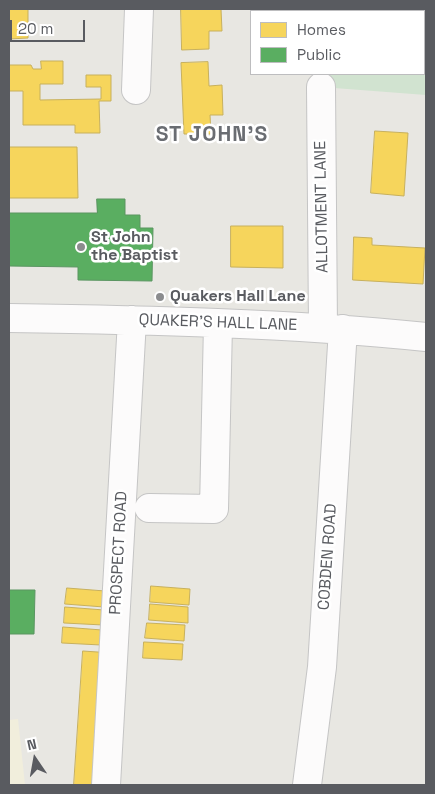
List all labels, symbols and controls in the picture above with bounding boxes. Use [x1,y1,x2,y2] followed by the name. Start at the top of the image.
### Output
[12,10,88,42] scale bar
[250,10,425,75] legend
[18,19,53,38] text: 20 m
[297,20,346,39] text: Homes
[297,45,341,64] text: Public
[155,122,269,148] district label: ST JOHN'S
[311,141,333,273] street label: ALLOTMENT LANE
[91,228,178,266] place label: St John the Baptist
[75,241,87,253] marker: St John the Baptist
[170,287,306,307] place label: Quakers Hall Lane
[154,291,166,303] marker: Quakers Hall Lane
[138,311,298,335] street label: QUAKER'S HALL LANE
[106,491,132,615] street label: PROSPECT ROAD
[315,503,341,611] street label: COBDEN ROAD
[10,734,60,784] north arrow
[25,735,38,754] text: N

